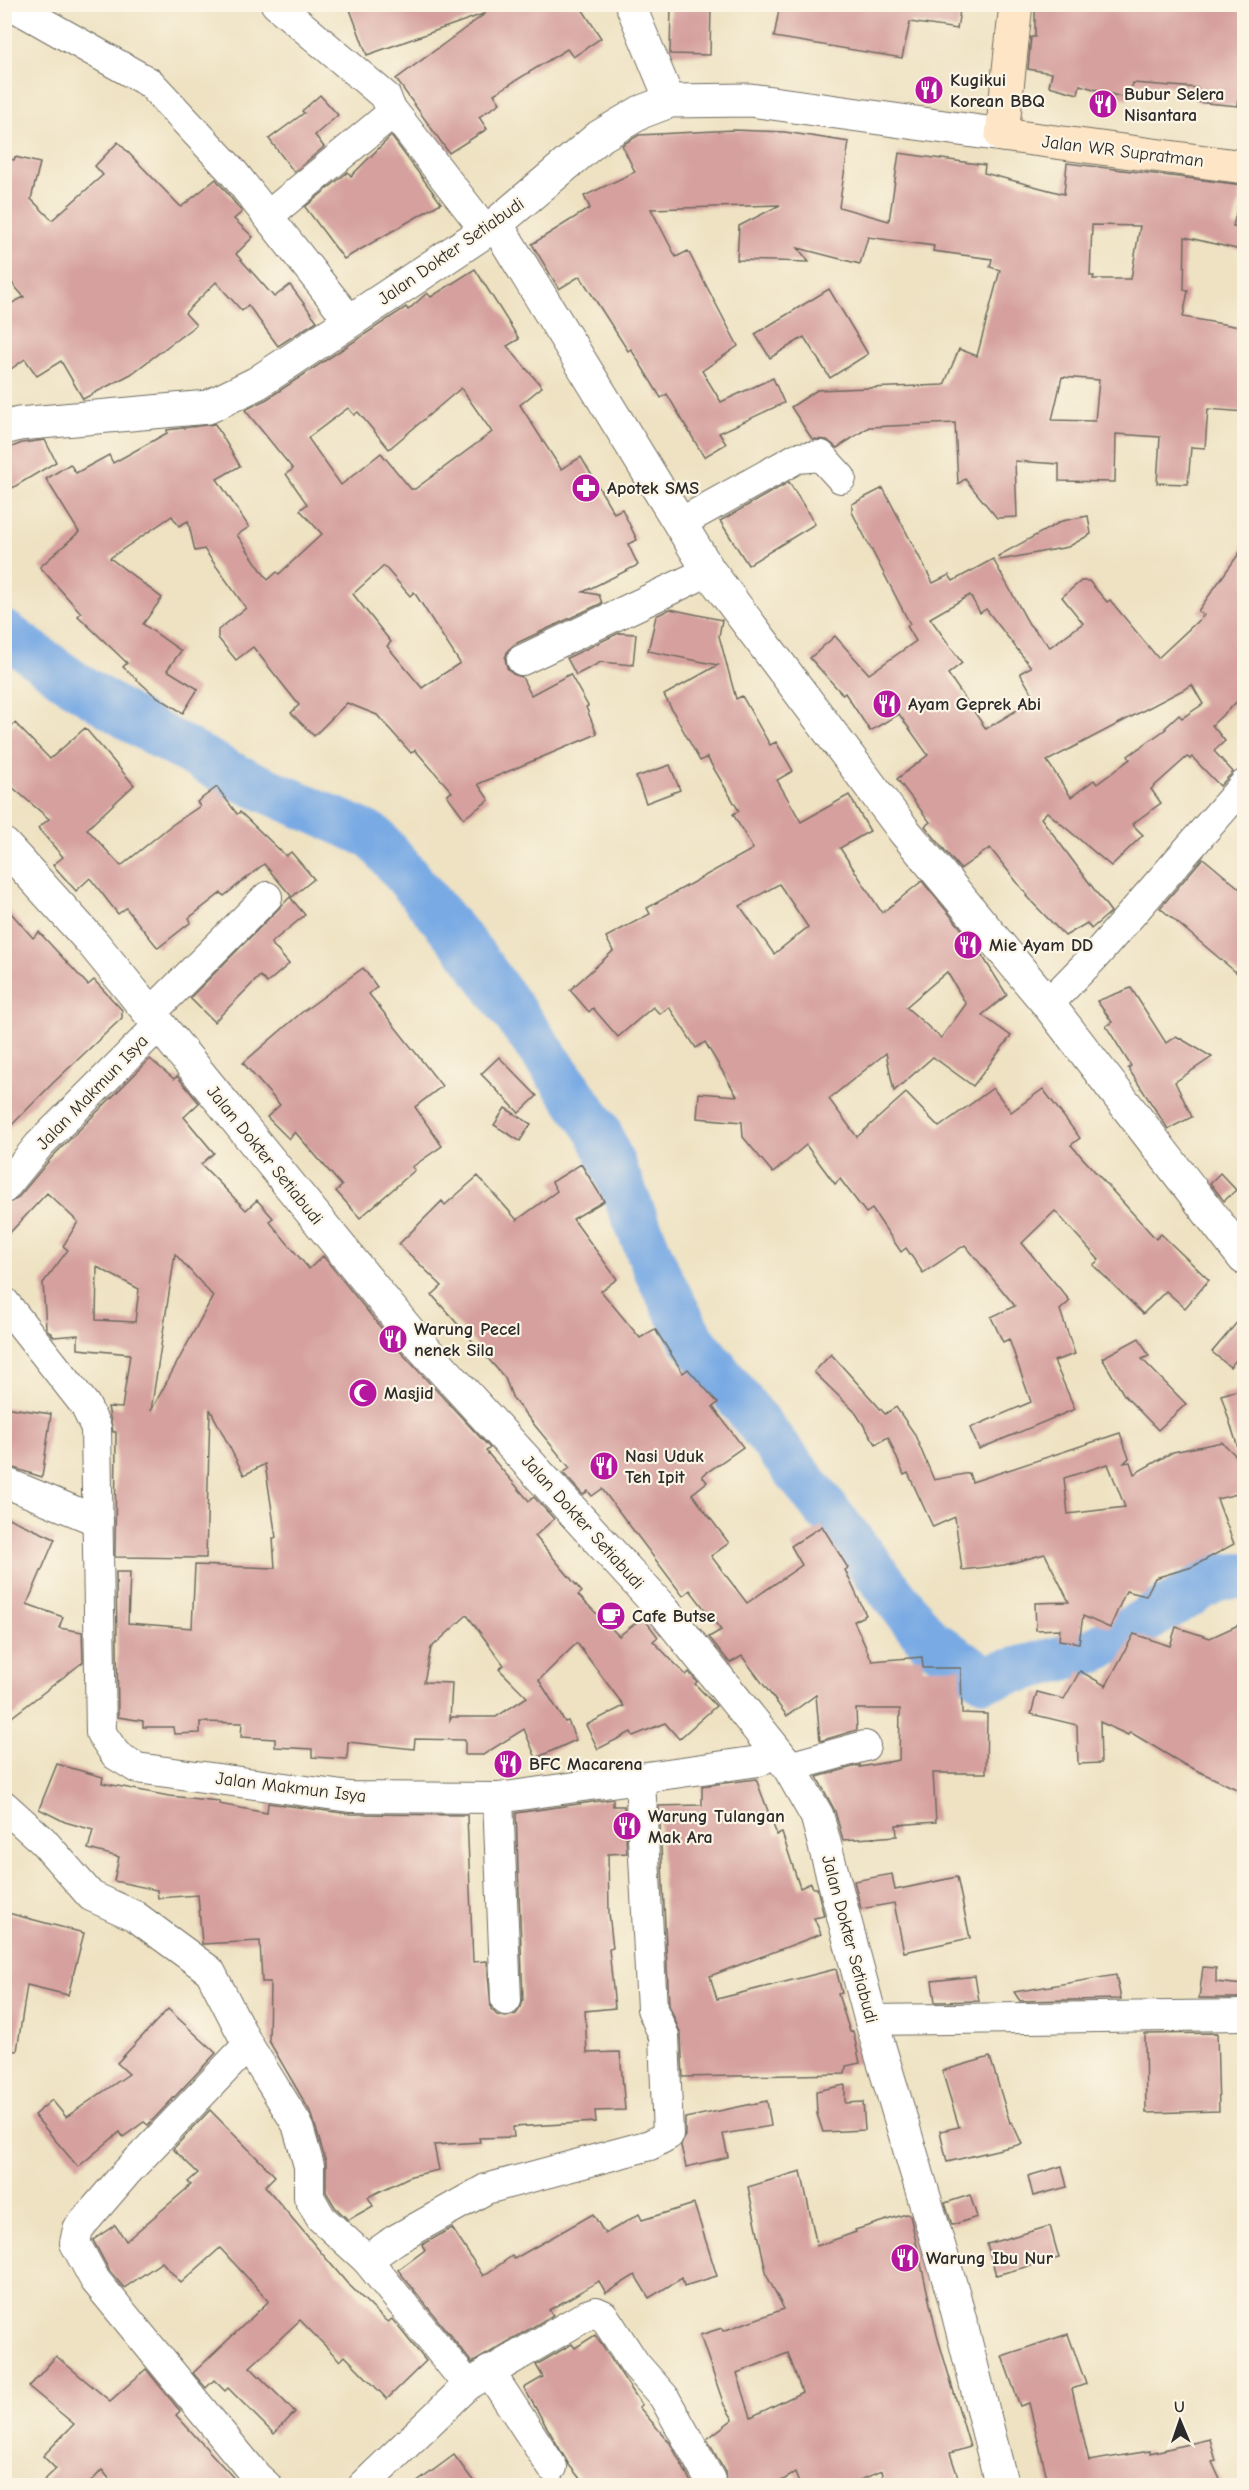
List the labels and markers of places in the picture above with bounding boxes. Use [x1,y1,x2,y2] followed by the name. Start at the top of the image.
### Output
[950,70,1045,112] place label: Kugikui Korean BBQ
[913,74,945,106] restaurant icon: Kugikui Korean BBQ
[1124,84,1224,126] place label: Bubur Selera Nisantara
[1087,88,1119,120] restaurant icon: Bubur Selera Nisantara
[570,472,602,504] pharmacy icon: Apotek SMS
[607,478,699,499] place label: Apotek SMS
[871,688,903,720] restaurant icon: Ayam Geprek Abi
[908,694,1041,715] place label: Ayam Geprek Abi
[952,929,984,961] restaurant icon: Mie Ayam DD
[989,935,1093,956] place label: Mie Ayam DD
[414,1319,520,1361] place label: Warung Pecel nenek Sila
[377,1323,409,1355] restaurant icon: Warung Pecel nenek Sila
[347,1377,379,1409] mosque icon: Masjid
[384,1383,434,1404] place label: Masjid
[625,1446,704,1488] place label: Nasi Uduk Teh Ipit
[588,1450,620,1482] restaurant icon: Nasi Uduk Teh Ipit
[595,1600,627,1632] cafe icon: Cafe Butse
[632,1606,716,1627] place label: Cafe Butse
[492,1748,524,1780] restaurant icon: BFC Macarena
[529,1754,643,1775] place label: BFC Macarena
[648,1806,785,1848] place label: Warung Tulangan Mak Ara
[611,1810,643,1842] restaurant icon: Warung Tulangan Mak Ara
[889,2242,921,2274] restaurant icon: Warung Ibu Nur
[926,2248,1054,2269] place label: Warung Ibu Nur

